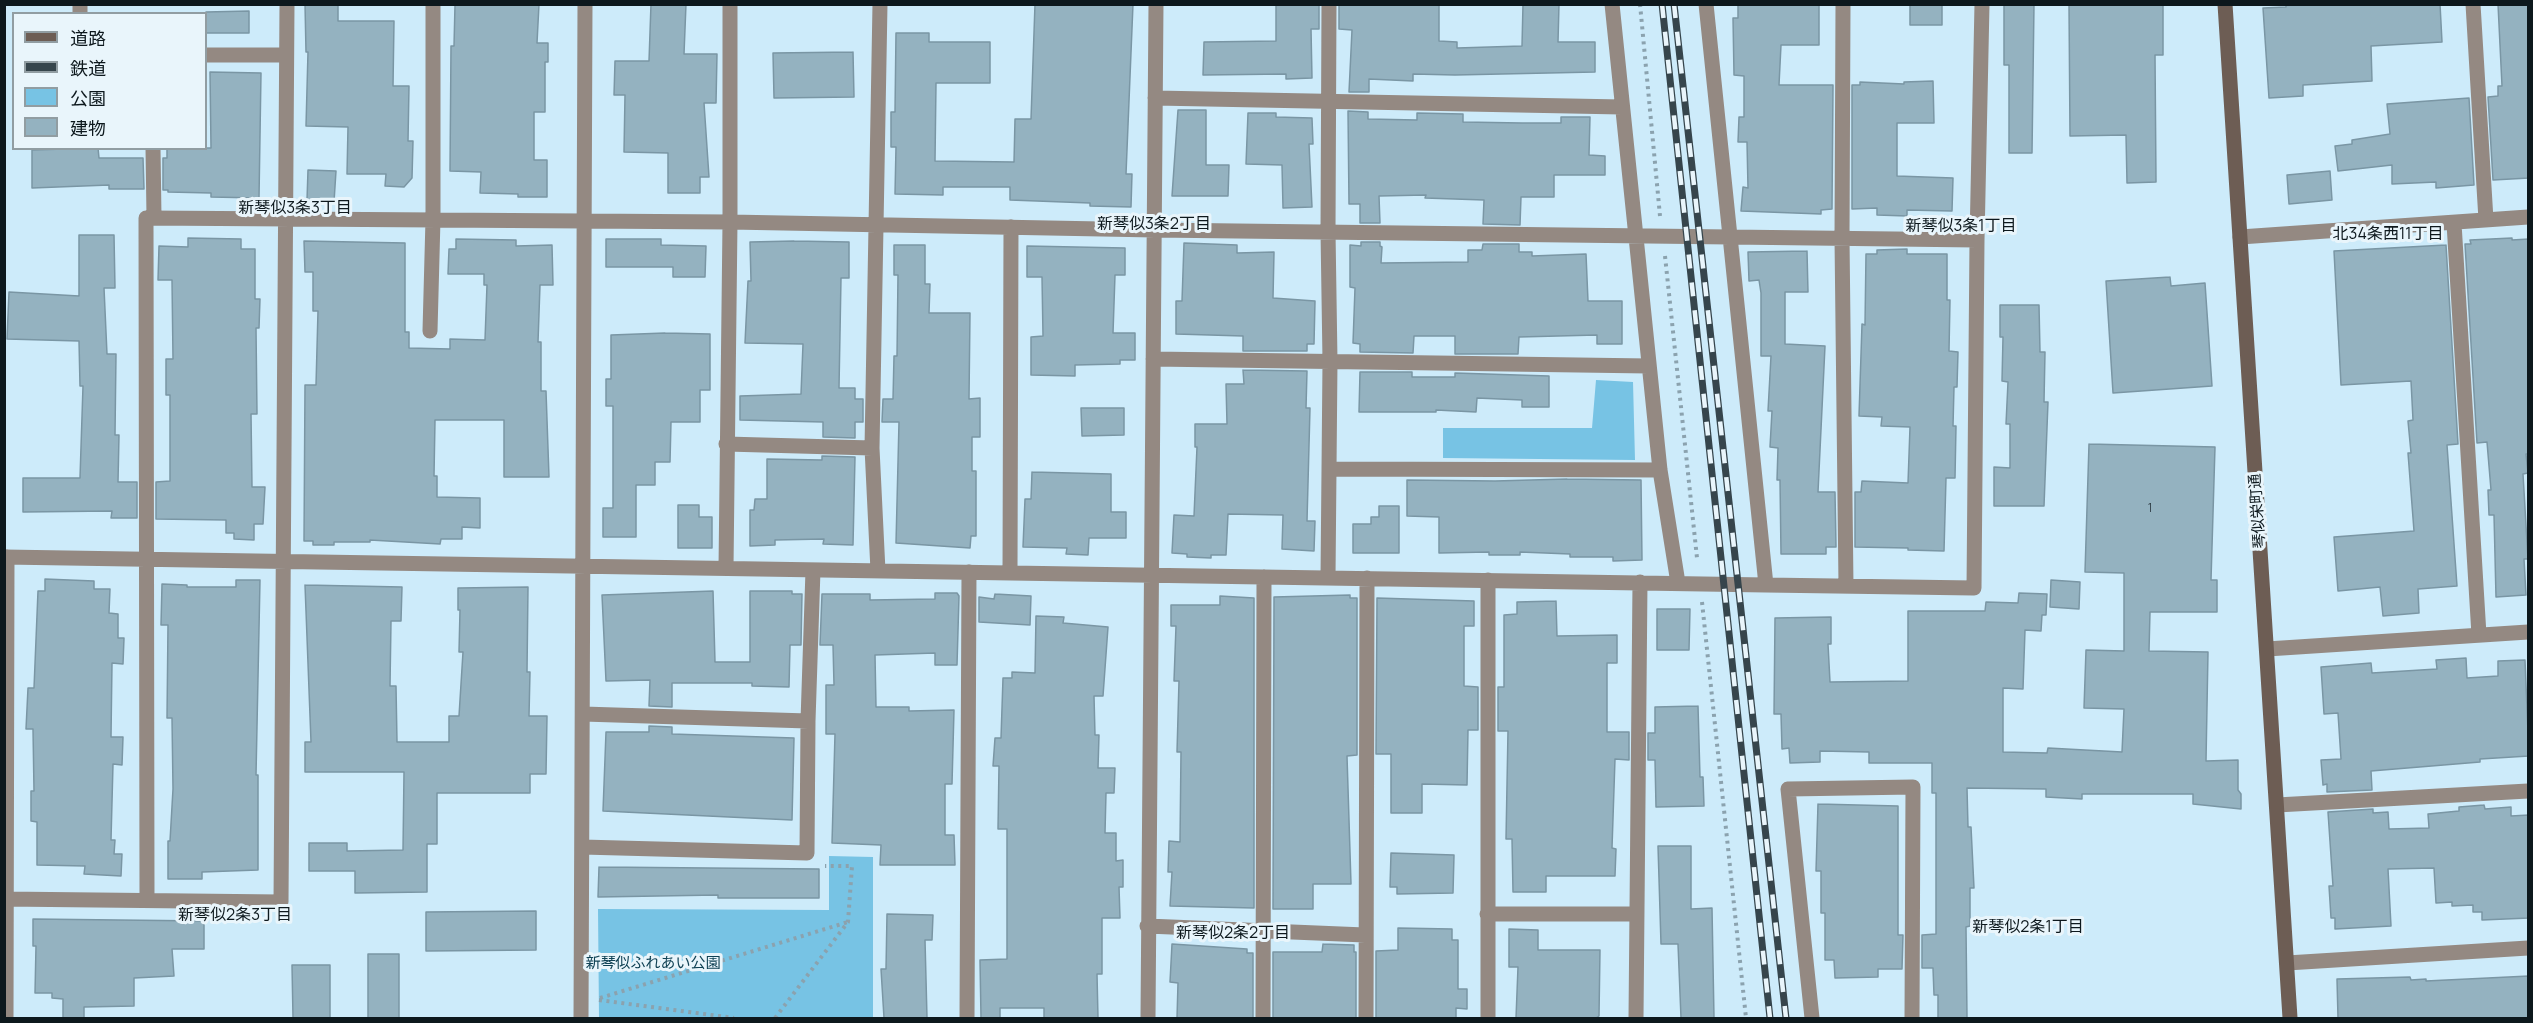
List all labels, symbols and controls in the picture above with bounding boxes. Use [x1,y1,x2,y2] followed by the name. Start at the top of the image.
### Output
[12,12,207,150] legend
[70,26,106,50] text: 道路
[70,56,106,80] text: 鉄道
[70,86,106,110] text: 公園
[70,116,106,140] text: 建物
[238,199,352,219] district label: 新琴似3条3丁目
[1097,215,1211,235] district label: 新琴似3条2丁目
[1905,217,2017,237] district label: 新琴似3条1丁目
[2333,225,2443,245] district label: 北34条西11丁目
[2246,473,2270,549] street label: 琴似栄町通
[2148,502,2152,516] house number: 1
[178,906,292,926] district label: 新琴似2条3丁目
[1972,918,2084,938] district label: 新琴似2条1丁目
[1176,924,1290,944] district label: 新琴似2条2丁目
[586,955,720,973] park label: 新琴似ふれあい公園

